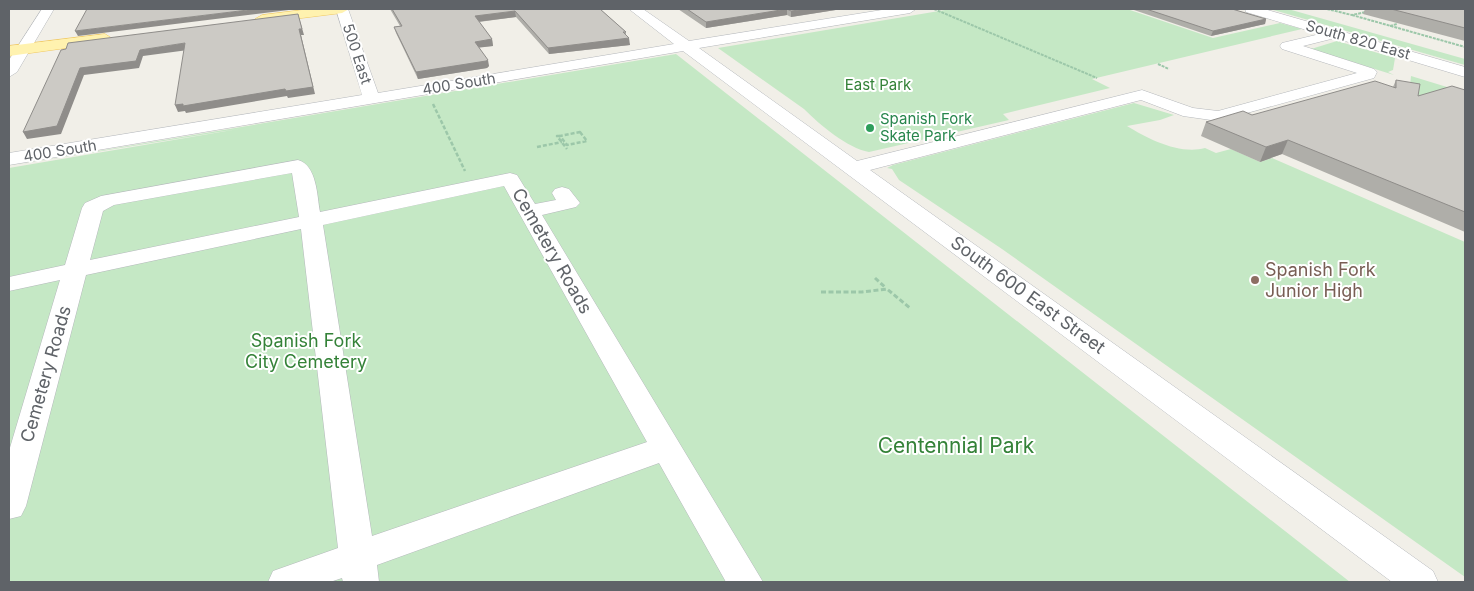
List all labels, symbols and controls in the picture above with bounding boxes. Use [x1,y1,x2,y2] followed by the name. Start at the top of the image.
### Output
[1304,16,1413,64] street label: South 820 East
[339,21,376,87] street label: 500 East
[421,68,497,99] street label: 400 South
[845,75,912,94] park label: East Park
[880,109,973,145] place label: Spanish Fork Skate Park
[864,122,876,134] marker: Spanish Fork Skate Park
[22,135,98,166] street label: 400 South
[508,184,597,317] street label: Cemetery Roads
[947,232,1110,358] street label: South 600 East Street
[1265,259,1376,301] place label: Spanish Fork Junior High
[1249,274,1261,286] marker: Spanish Fork Junior High
[16,303,75,445] street label: Cemetery Roads
[245,330,367,372] park label: Spanish Fork City Cemetery
[878,433,1035,458] park label: Centennial Park

